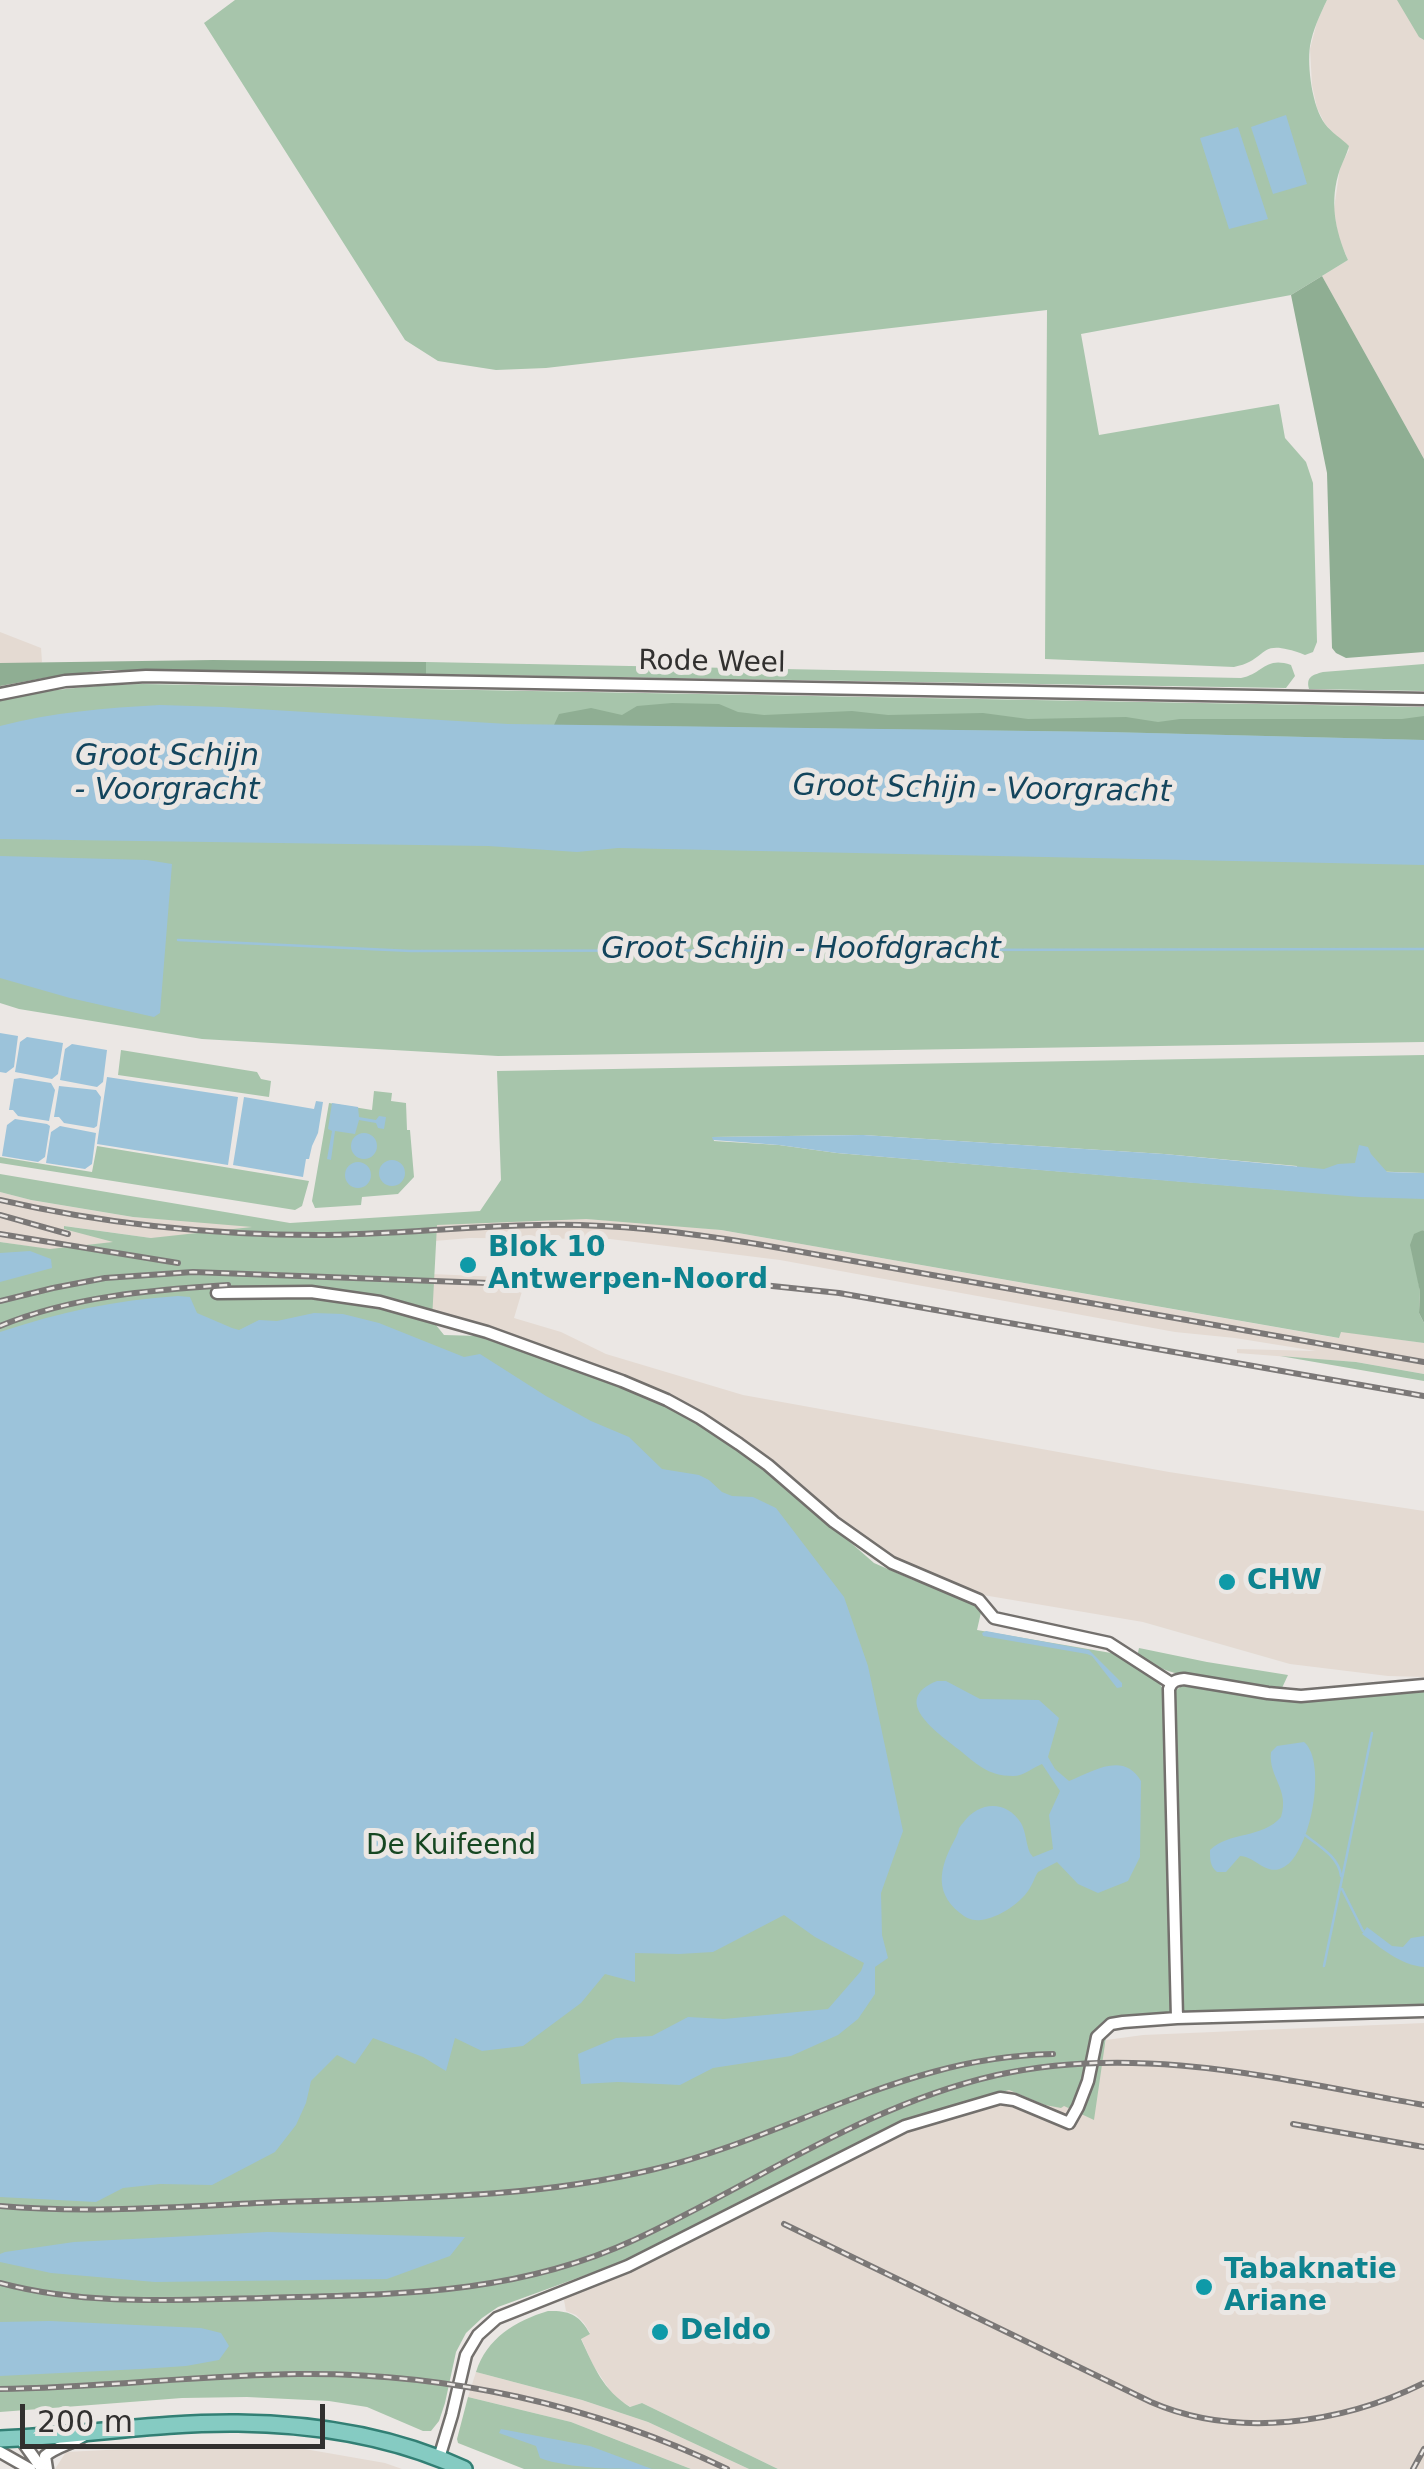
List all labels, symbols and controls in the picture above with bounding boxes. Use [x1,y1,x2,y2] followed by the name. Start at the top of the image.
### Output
[638,645,786,681] street label: Rode Weel
[74,739,260,810] water label: Groot Schijn - Voorgracht
[792,769,1172,811] water label: Groot Schijn - Voorgracht
[601,932,1001,968] water label: Groot Schijn - Hoofdgracht
[488,1232,768,1298] place label: Blok 10 Antwerpen-Noord
[457,1254,479,1276] marker: Blok 10 Antwerpen-Noord
[1247,1565,1322,1599] place label: CHW
[1216,1571,1238,1593] marker: CHW
[366,1830,536,1864] park label: De Kuifeend
[1224,2254,1397,2320] place label: Tabaknatie Ariane
[1193,2276,1215,2298] marker: Tabaknatie Ariane
[680,2315,771,2349] place label: Deldo
[649,2321,671,2343] marker: Deldo
[25,2384,330,2446] scale bar
[37,2404,133,2439] text: 200 m

